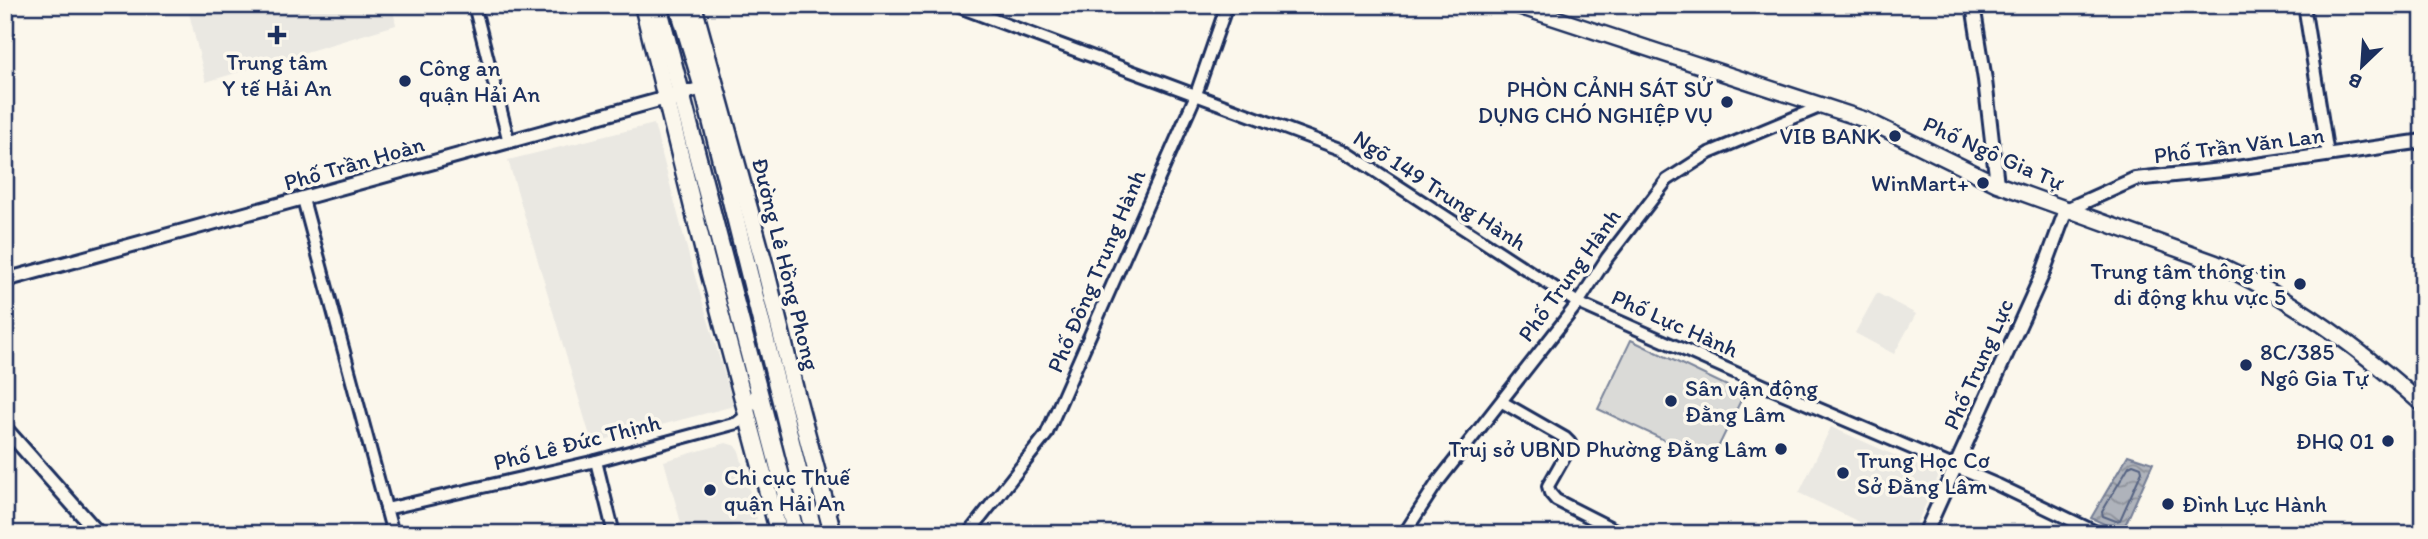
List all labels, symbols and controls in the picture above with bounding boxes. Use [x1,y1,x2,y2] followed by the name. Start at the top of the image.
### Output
[267,25,287,45] marker: Trung tâm Y tế Hải An
[2326,32,2396,102] north arrow
[222,48,332,102] place label: Trung tâm Y tế Hải An
[419,54,540,108] place label: Công an quận Hải An
[2345,68,2365,94] text: B
[397,73,413,89] marker: Công an quận Hải An
[1478,75,1713,129] place label: PHÒN CẢNH SÁT SỬ DỤNG CHÓ NGHIỆP VỤ
[1719,94,1735,110] marker: PHÒN CẢNH SÁT SỬ DỤNG CHÓ NGHIỆP VỤ
[1919,109,2069,197] street label: Phố Ngô Gia Tự
[2152,121,2326,169] street label: Phố Trần Văn Lan
[1779,122,1881,150] place label: VIB BANK
[1348,124,1532,257] street label: Ngõ 149 Trung Hành
[1887,128,1903,144] marker: VIB BANK
[280,130,428,196] street label: Phố Trần Hoàn
[746,155,826,373] street label: Đường Lê Hồng Phong
[1041,165,1152,377] street label: Phố Đông Trung Hành
[1871,169,1969,197] place label: WinMart+
[1975,175,1991,191] marker: WinMart+
[1511,203,1627,347] street label: Phố Trung Hành
[2091,257,2286,311] place label: Trung tâm thông tin di động khu vực 5
[2292,276,2308,292] marker: Trung tâm thông tin di động khu vực 5
[1607,283,1743,363] street label: Phố Lực Hành
[1937,294,2019,434] street label: Phố Trung Lực
[2260,338,2369,392] place label: 8C/385 Ngô Gia Tự
[2238,357,2254,373] marker: 8C/385 Ngô Gia Tự
[1685,374,1818,428] place label: Sân vận động Đằng Lâm
[1663,393,1679,409] marker: Sân vận động Đằng Lâm
[490,408,664,476] street label: Phố Lê Đức Thịnh
[2296,427,2374,455] place label: ĐHQ 01
[2380,433,2396,449] marker: ĐHQ 01
[1449,435,1767,463] place label: Truj sở UBND Phường Đằng Lâm
[1773,441,1789,457] marker: Truj sở UBND Phường Đằng Lâm
[1857,446,1990,500] place label: Trung Học Cơ Sở Đằng Lâm
[724,463,851,517] place label: Chi cục Thuế quận Hải An
[1835,465,1851,481] marker: Trung Học Cơ Sở Đằng Lâm
[702,482,718,498] marker: Chi cục Thuế quận Hải An
[2182,490,2327,518] place label: Đình Lực Hành
[2160,496,2176,512] marker: Đình Lực Hành

